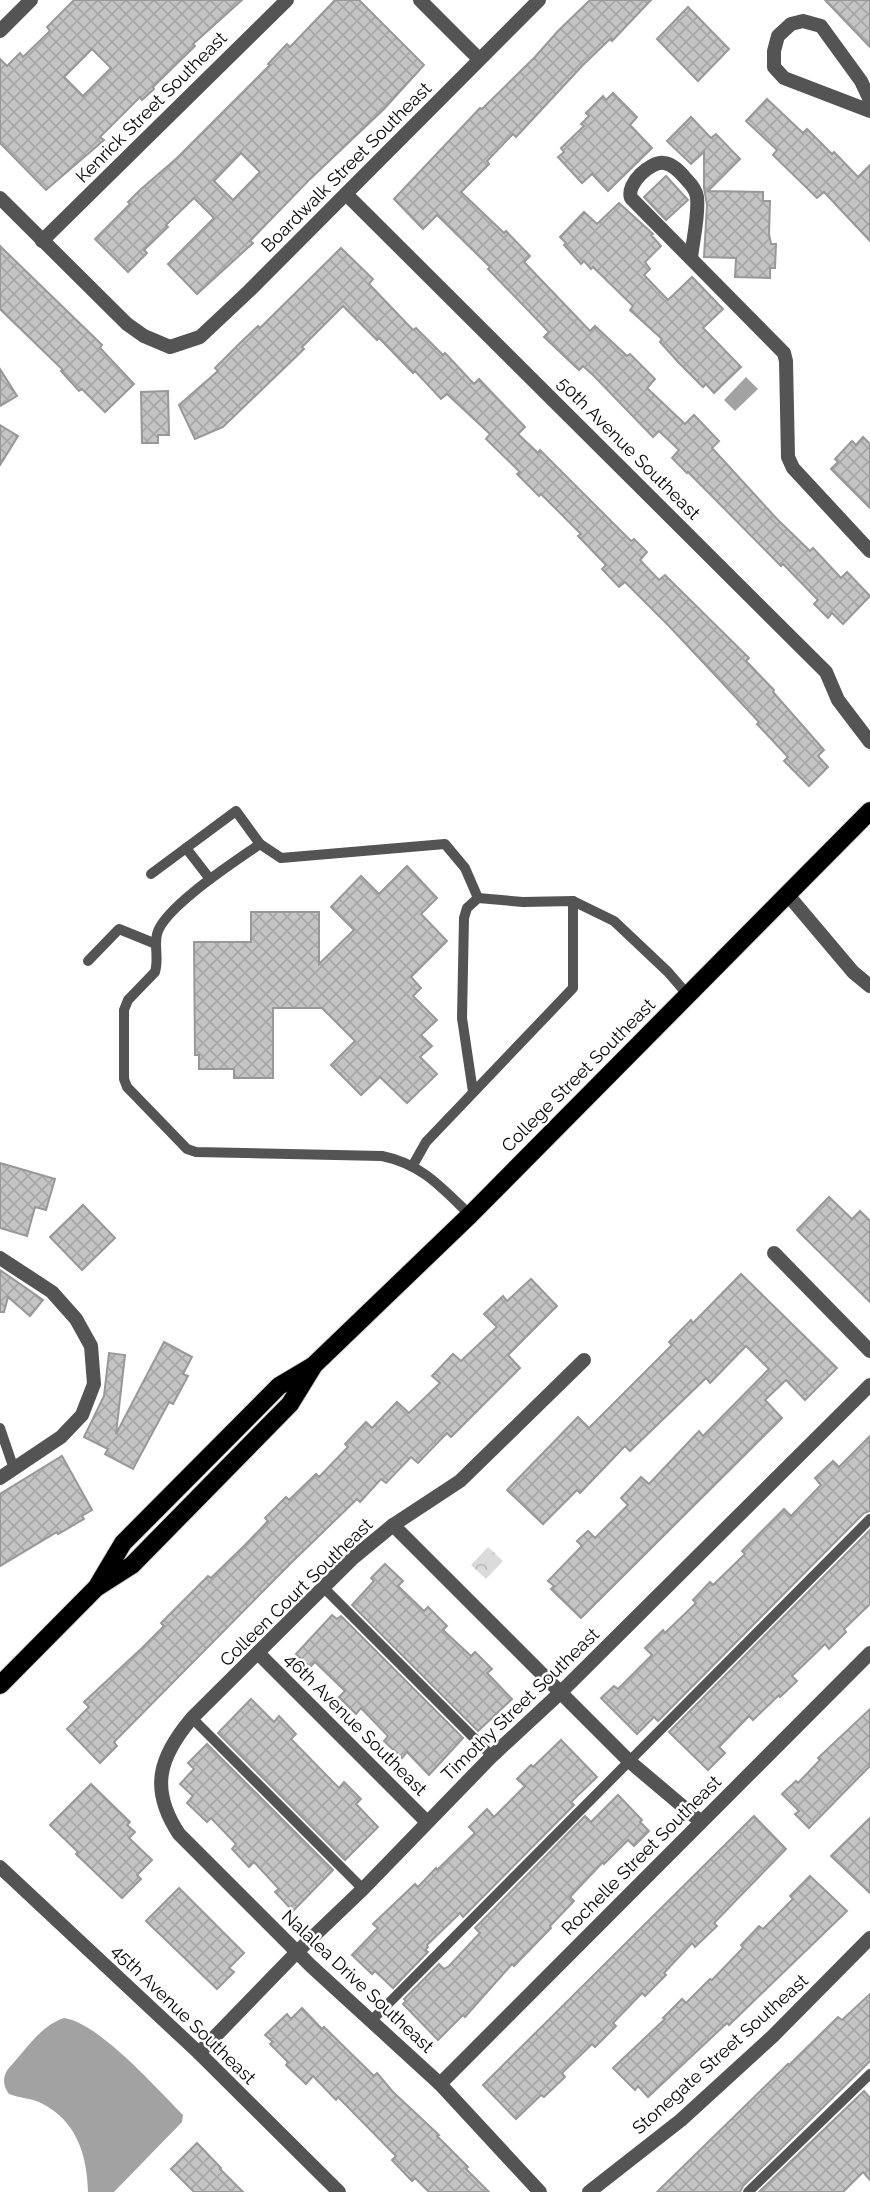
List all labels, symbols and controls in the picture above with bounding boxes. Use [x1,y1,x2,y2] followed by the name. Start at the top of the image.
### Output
[71,27,231,187] street label: Kenrick Street Southeast
[257,78,435,256] street label: Boardwalk Street Southeast
[553,372,705,524] street label: 50th Avenue Southeast
[497,994,659,1156] street label: College Street Southeast
[215,1514,377,1670] street label: Colleen Court Southeast
[437,1623,603,1785] street label: Timothy Street Southeast
[280,1648,432,1800] street label: 46th Avenue Southeast
[557,1771,725,1939] street label: Rochelle Street Southeast
[278,1905,438,2057] street label: Nalalea Drive Southeast
[108,1940,260,2088] street label: 45th Avenue Southeast
[628,1970,812,2138] street label: Stonegate Street Southeast

